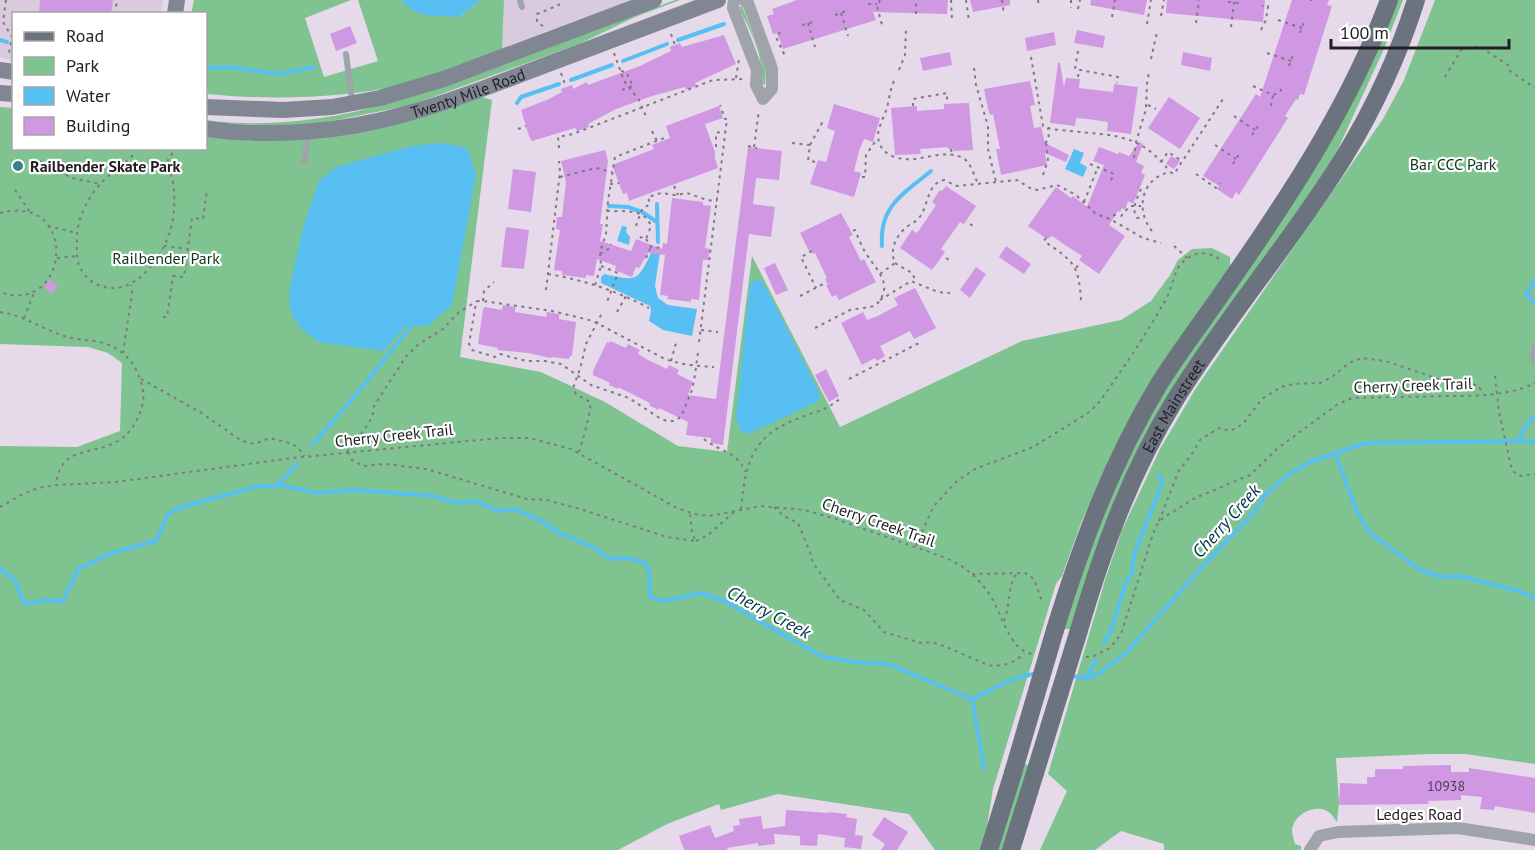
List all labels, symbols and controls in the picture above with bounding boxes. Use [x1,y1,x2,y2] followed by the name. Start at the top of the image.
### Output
[12,12,207,150] legend
[1331,12,1510,50] scale bar
[1340,21,1389,44] text: 100 m
[66,24,104,47] text: Road
[66,54,99,77] text: Park
[408,64,528,122] street label: Twenty Mile Road
[66,84,110,107] text: Water
[66,114,130,137] text: Building
[1410,154,1497,174] park label: Bar CCC Park
[30,156,181,176] place label: Railbender Skate Park
[11,159,25,173] marker: Railbender Skate Park
[112,248,220,268] park label: Railbender Park
[1137,355,1209,456] street label: East Mainstreet
[1353,373,1473,397] street label: Cherry Creek Trail
[334,419,455,451] street label: Cherry Creek Trail
[1187,479,1266,563] water label: Cherry Creek
[820,493,939,551] street label: Cherry Creek Trail
[723,580,816,644] water label: Cherry Creek
[1427,777,1465,795] house number: 10938
[1376,804,1462,824] street label: Ledges Road

